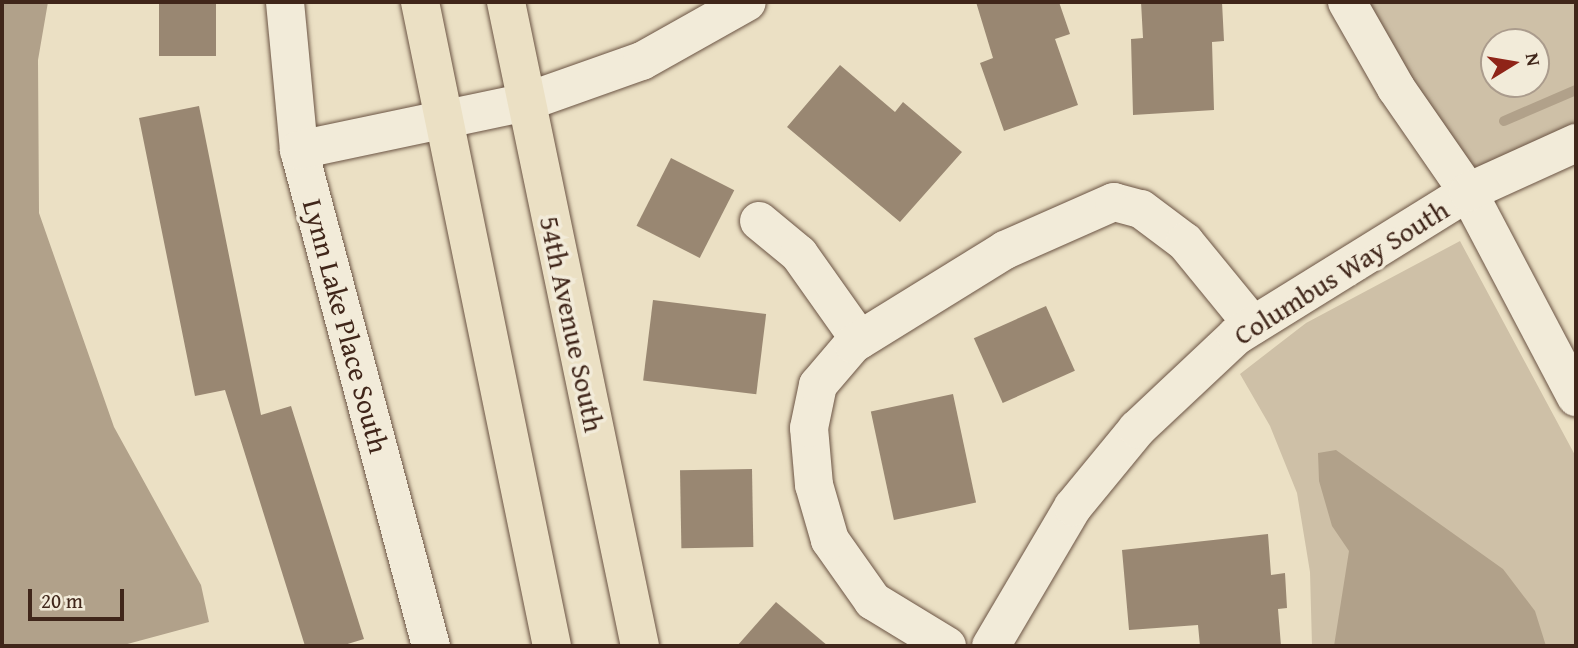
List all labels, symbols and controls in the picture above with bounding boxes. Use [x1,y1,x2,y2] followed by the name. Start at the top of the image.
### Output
[1480,28,1550,98] north arrow
[1519,50,1549,68] text: N
[1227,192,1455,352] street label: Columbus Way South
[296,195,396,457] street label: Lynn Lake Place South
[533,213,611,435] street label: 54th Avenue South
[32,574,128,618] scale bar
[41,585,83,616] text: 20 m

